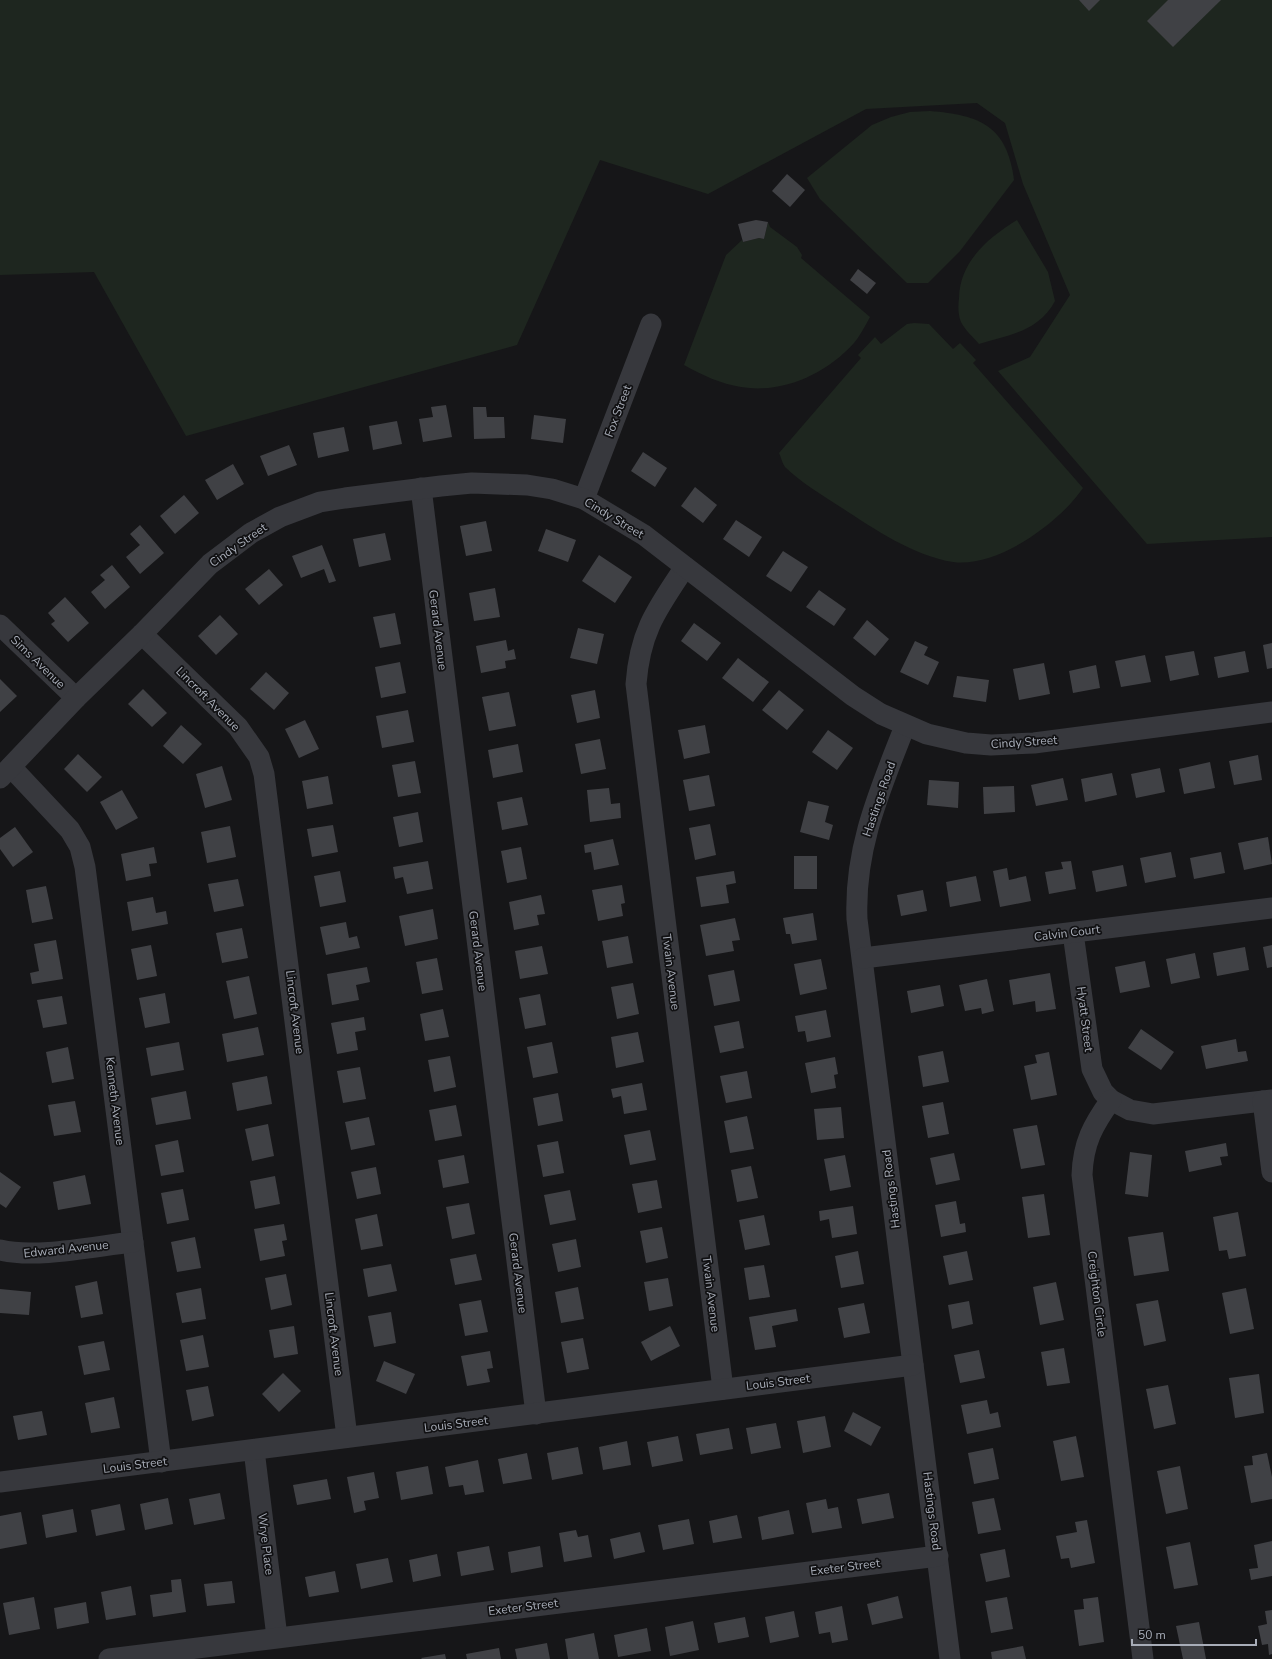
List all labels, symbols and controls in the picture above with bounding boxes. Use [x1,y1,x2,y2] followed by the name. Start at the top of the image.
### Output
[601,382,636,440] street label: Fox Street
[581,494,647,542] street label: Cindy Street
[206,519,271,571] street label: Cindy Street
[425,589,451,671] street label: Gerard Avenue
[7,632,69,692] street label: Sims Avenue
[173,664,243,734] street label: Lincroft Avenue
[990,732,1059,752] street label: Cindy Street
[859,759,899,839] street label: Hastings Road
[465,910,491,992] street label: Gerard Avenue
[1033,921,1102,945] street label: Calvin Court
[658,933,684,1011] street label: Twain Avenue
[282,969,308,1055] street label: Lincroft Avenue
[1073,985,1097,1053] street label: Hyatt Street
[102,1056,128,1146] street label: Kenneth Avenue
[878,1149,904,1229] street label: Hastings Road
[505,1232,531,1314] street label: Gerard Avenue
[23,1237,109,1261] street label: Edward Avenue
[1084,1250,1110,1338] street label: Creighton Circle
[698,1255,724,1333] street label: Twain Avenue
[321,1291,347,1377] street label: Lincroft Avenue
[745,1370,812,1394] street label: Louis Street
[423,1412,490,1436] street label: Louis Street
[102,1453,169,1477] street label: Louis Street
[919,1471,945,1551] street label: Hastings Road
[254,1512,278,1576] street label: Wrye Place
[809,1555,882,1579] street label: Exeter Street
[487,1595,560,1619] street label: Exeter Street
[1132,1621,1256,1647] scale bar
[1138,1627,1166,1643] text: 50 m

